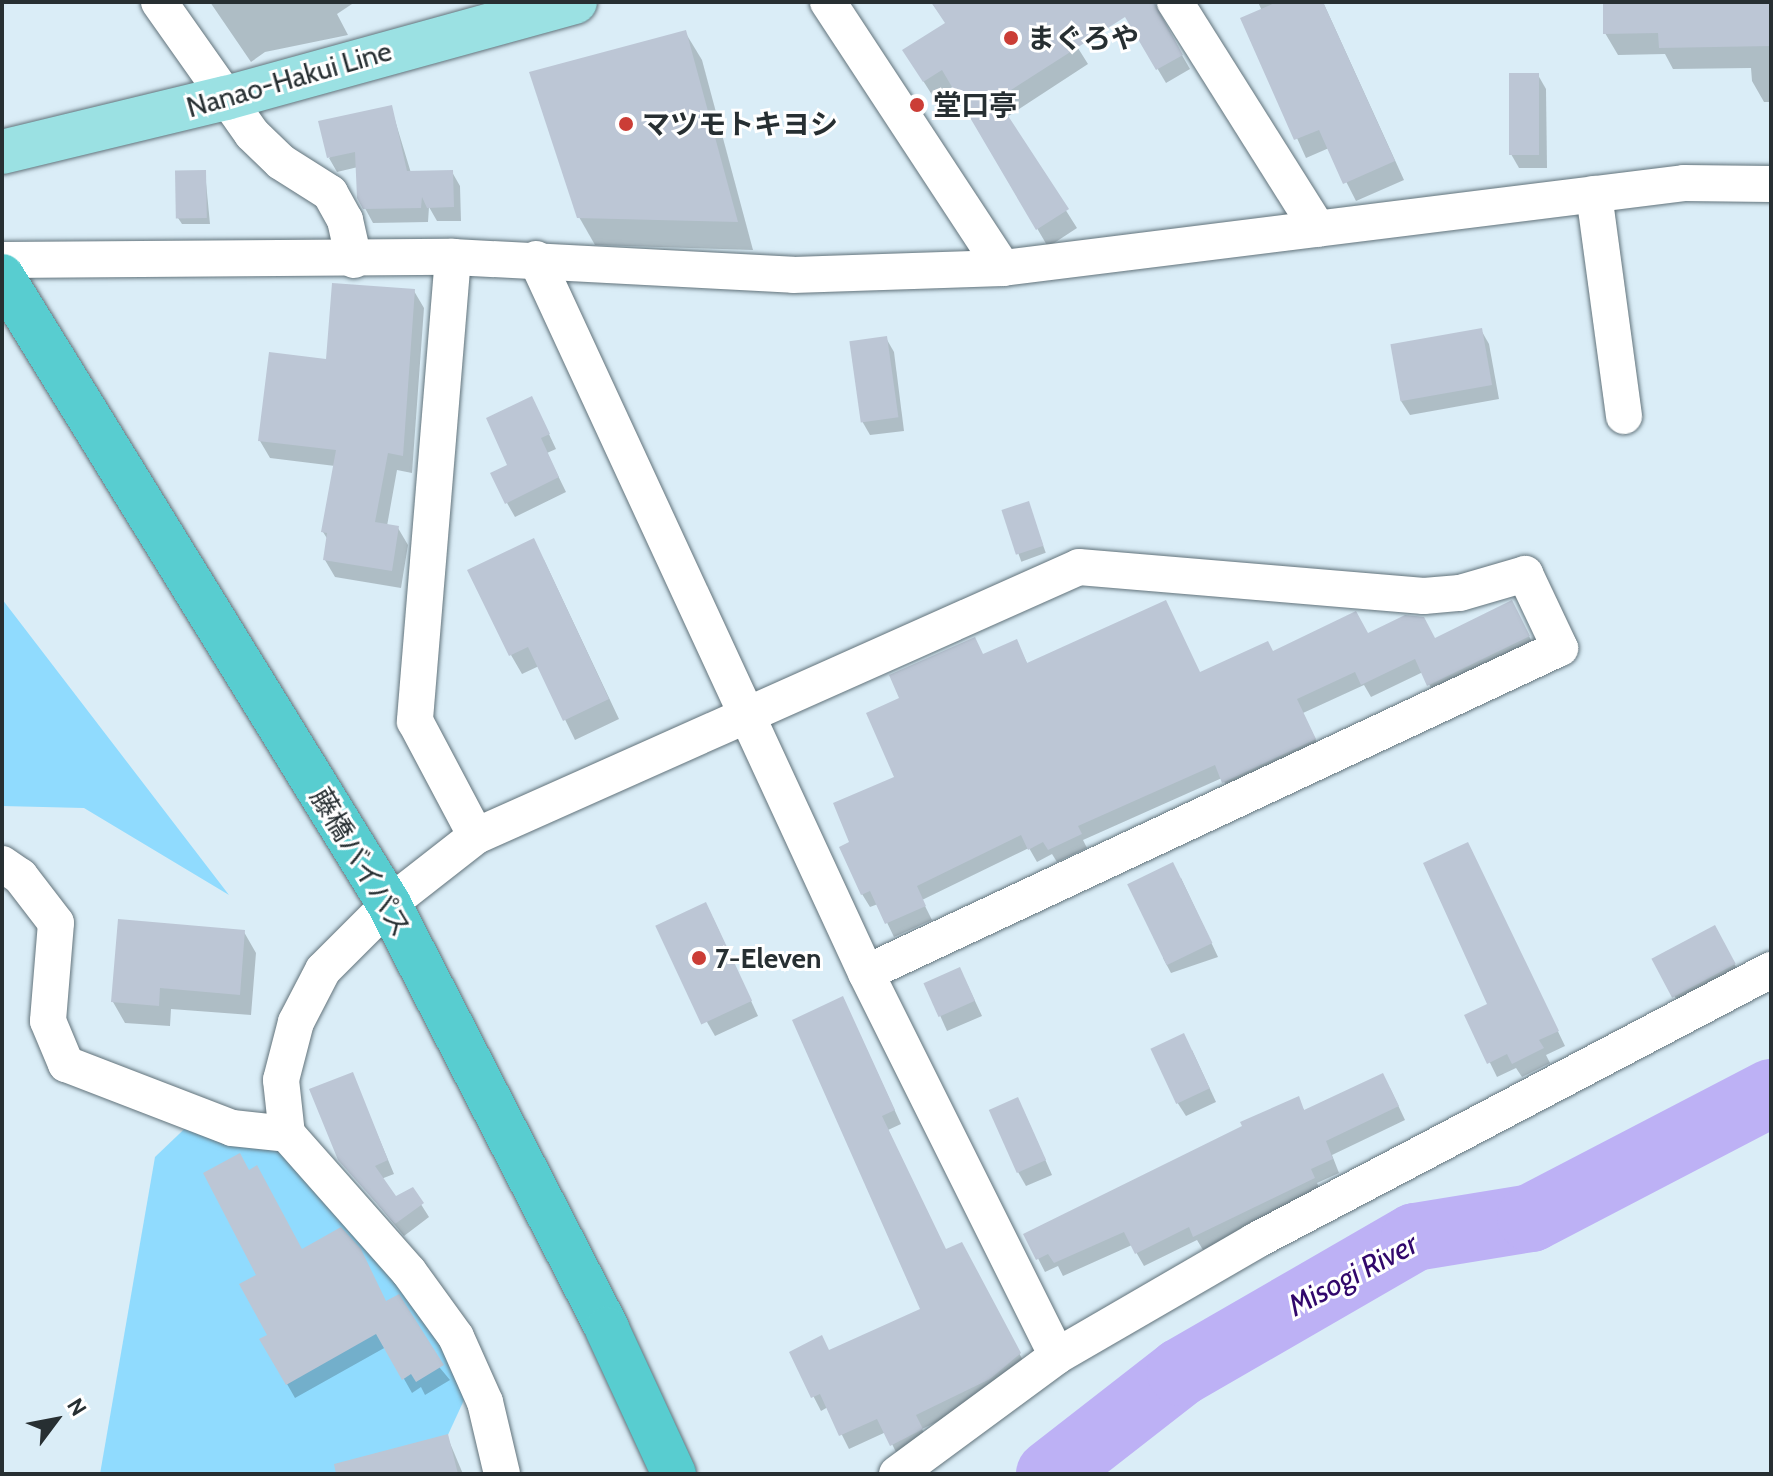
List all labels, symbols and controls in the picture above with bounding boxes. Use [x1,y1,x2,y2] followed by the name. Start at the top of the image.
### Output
[1027,21,1139,55] place label: まぐろや
[1002,29,1020,47] marker: まぐろや
[183,34,395,124] street label: Nanao-Hakui Line
[933,88,1017,122] place label: 堂口亭
[908,96,926,114] marker: 堂口亭
[642,107,838,141] place label: マツモトキヨシ
[617,115,635,133] marker: マツモトキヨシ
[303,781,419,943] street label: 藤橋バイパス
[715,941,821,975] place label: 7-Eleven
[690,949,708,967] marker: 7-Eleven
[1282,1226,1424,1324] water label: Misogi River
[16,1380,96,1460] north arrow
[61,1393,92,1421] text: N

